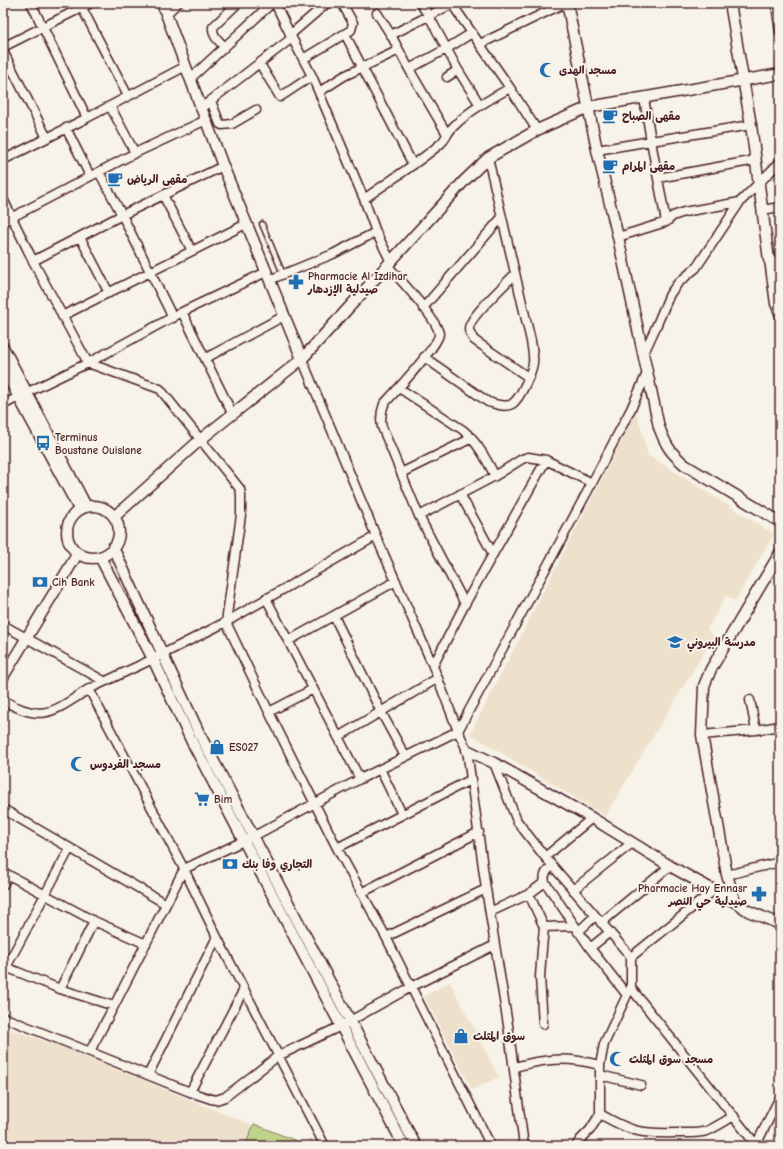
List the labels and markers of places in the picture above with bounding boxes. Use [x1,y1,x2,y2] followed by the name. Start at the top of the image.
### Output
[538,61,556,79] mosque icon: مسجد الهدى
[559,64,617,77] place label: مسجد الهدى
[601,107,619,125] cafe icon: مقهى الصباح
[622,110,680,124] place label: مقهى الصباح
[601,157,619,175] cafe icon: مقهى المرام
[622,160,675,175] place label: مقهى المرام
[106,170,124,188] cafe icon: مقهى الرياض
[127,173,187,187] place label: مقهى الرياض
[307,270,408,297] place label: Pharmacie Al Izdihar صيدلية الإزدهار
[287,273,305,291] pharmacy icon: Pharmacie Al Izdihar صيدلية الإزدهار
[55,431,142,457] place label: Terminus Boustane Ouislane
[34,434,52,452] bus stop icon: Terminus Boustane Ouislane
[31,573,49,591] bank icon: Cih Bank
[52,576,95,589] place label: Cih Bank
[666,633,684,651] school or university icon: مدرسة البيروني
[687,636,756,652] place label: مدرسة البيروني
[208,738,226,756] shop icon: ES027
[229,741,258,754] place label: ES027
[69,755,87,773] mosque icon: مسجد الفردوس
[90,758,161,772] place label: مسجد الفردوس
[193,790,211,808] supermarket icon: Bim
[214,793,232,806] place label: Bim
[221,855,239,873] bank icon: التجاري وفا بنك
[242,858,312,873] place label: التجاري وفا بنك
[638,882,748,911] place label: Pharmacie Hay Ennasr صيدلية حي النصر
[750,885,768,903] pharmacy icon: Pharmacie Hay Ennasr صيدلية حي النصر
[452,1027,470,1045] shop icon: سوق المثلث
[473,1030,525,1044] place label: سوق المثلث
[608,1050,626,1068] mosque icon: مسجد سوق المثلث
[629,1053,713,1067] place label: مسجد سوق المثلث

